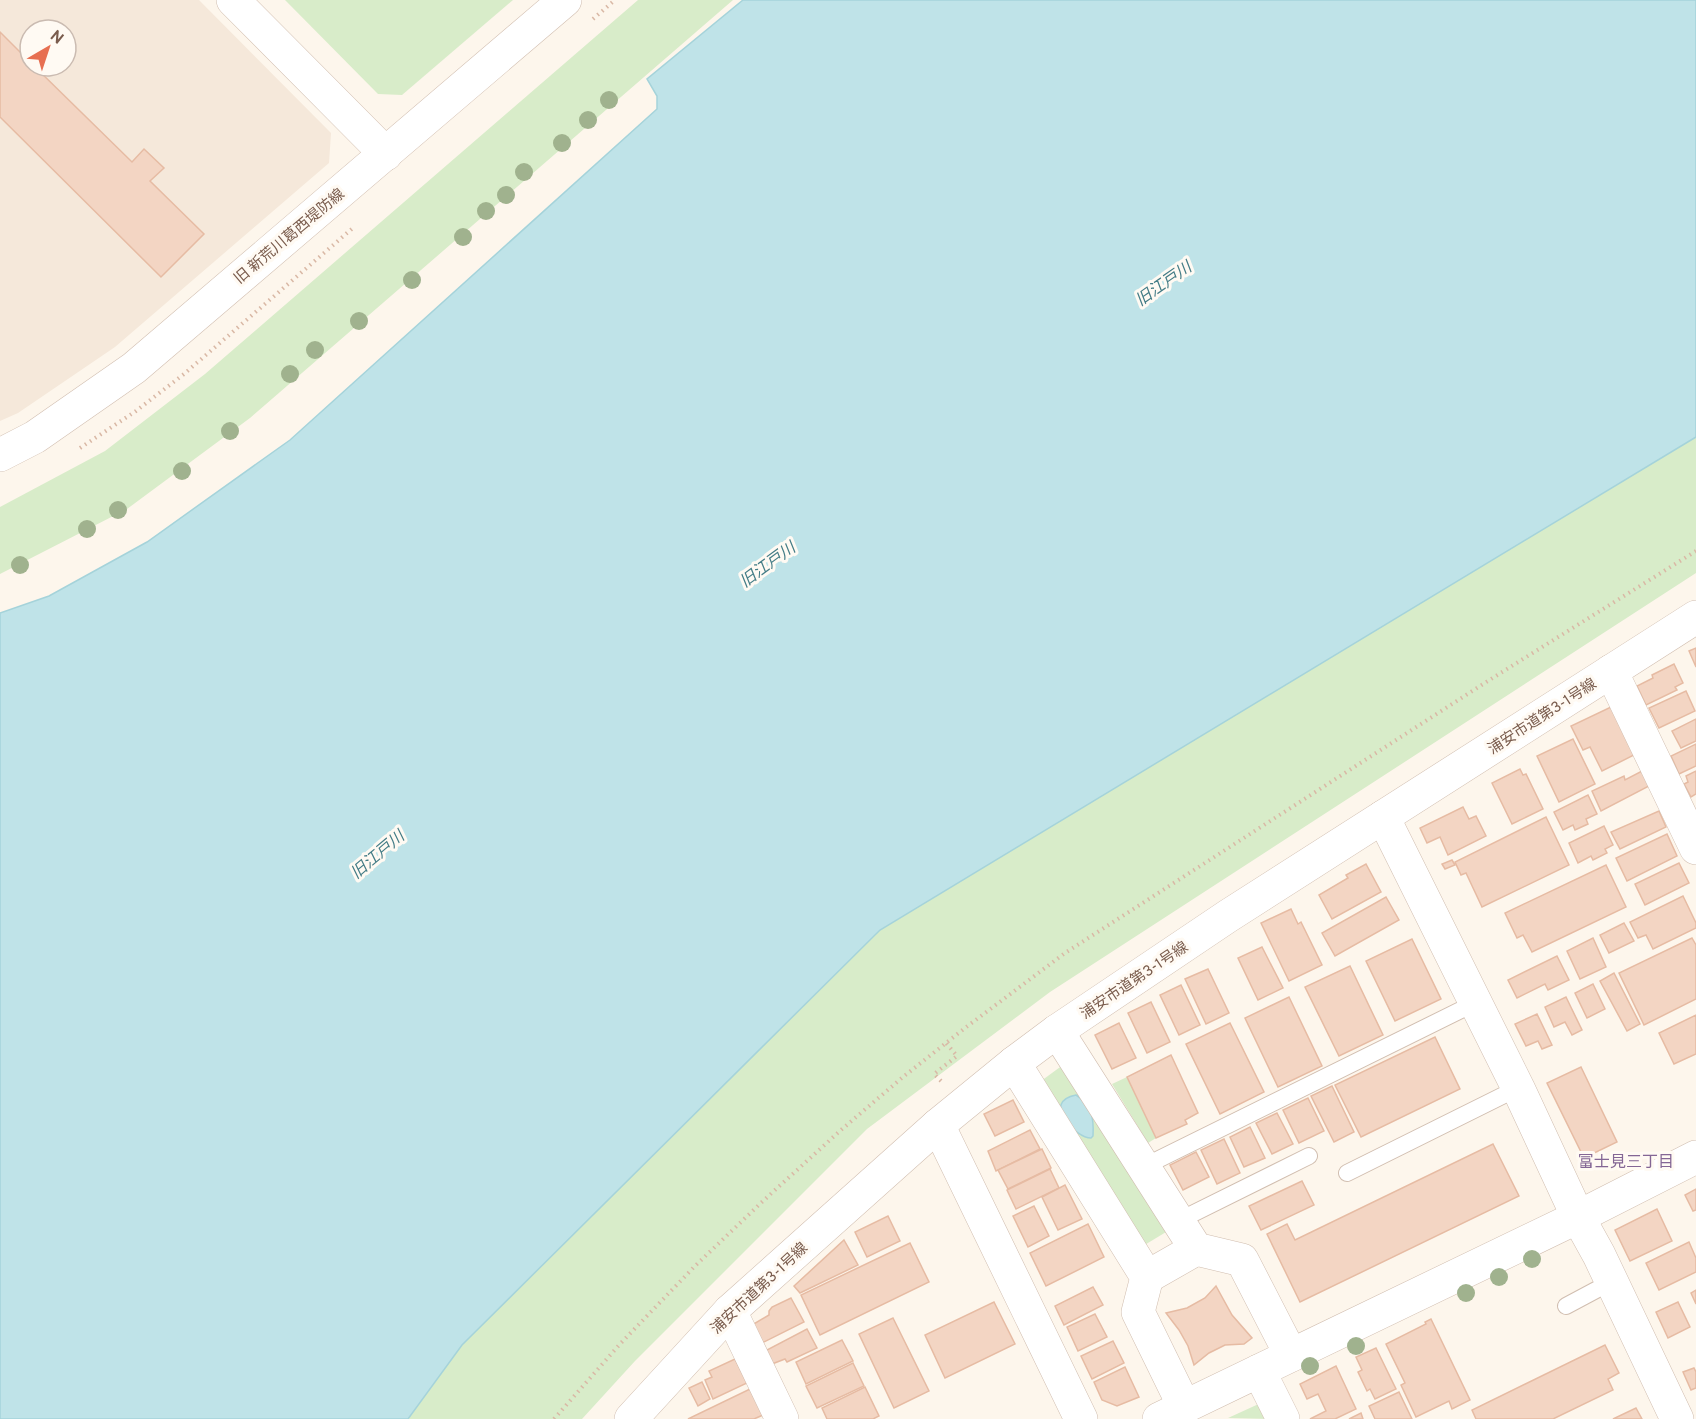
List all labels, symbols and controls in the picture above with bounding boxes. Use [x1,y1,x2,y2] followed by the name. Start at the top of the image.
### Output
[18,18,78,78] north arrow
[45,27,67,49] text: N
[231,185,349,289] street label: 旧 新荒川葛西堤防線
[1132,257,1198,311] water label: 旧江戸川
[736,538,802,593] water label: 旧江戸川
[1484,674,1601,759] street label: 浦安市道第3-1号線
[347,826,411,884] water label: 旧江戸川
[1077,937,1192,1024] street label: 浦安市道第3-1号線
[1578,1153,1674,1173] district label: 富士見三丁目
[707,1239,812,1339] street label: 浦安市道第3-1号線

